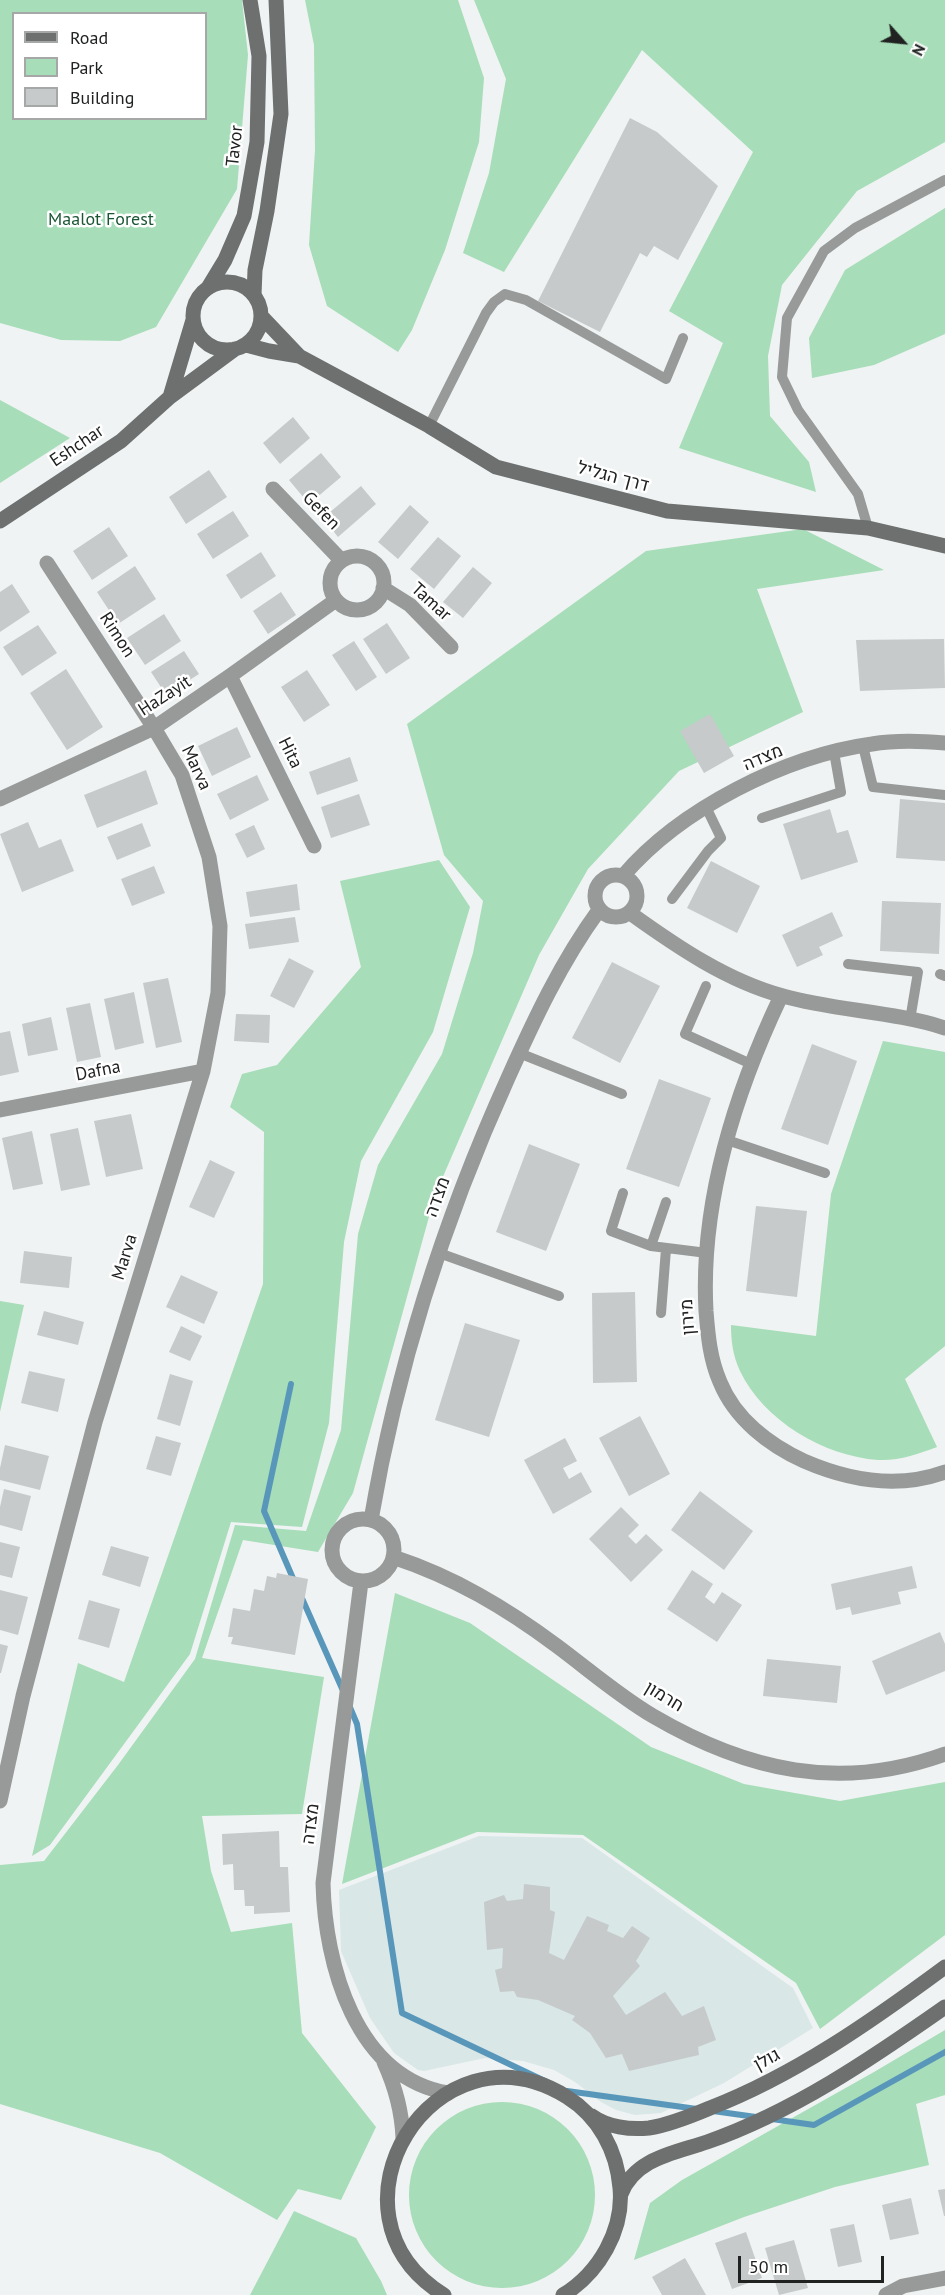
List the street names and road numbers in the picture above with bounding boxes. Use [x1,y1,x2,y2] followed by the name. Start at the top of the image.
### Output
[222,124,248,168] street label: Tavor
[46,420,108,472] street label: Eshchar
[575,457,651,497] street label: דרך הגליל
[298,487,344,535] street label: Gefen
[406,578,456,626] street label: Tamar
[94,608,140,662] street label: Rimon
[135,671,195,721] street label: HaZayit
[273,734,307,772] street label: Hita
[740,740,786,776] street label: מצדה
[176,742,216,794] street label: Marva
[74,1056,122,1086] street label: Dafna
[421,1174,455,1220] street label: מצדה
[108,1231,142,1283] street label: Marva
[676,1298,700,1336] street label: מירון
[641,1677,687,1717] street label: חרמון
[298,1802,324,1846] street label: מצדה
[750,2044,784,2076] street label: גולן

